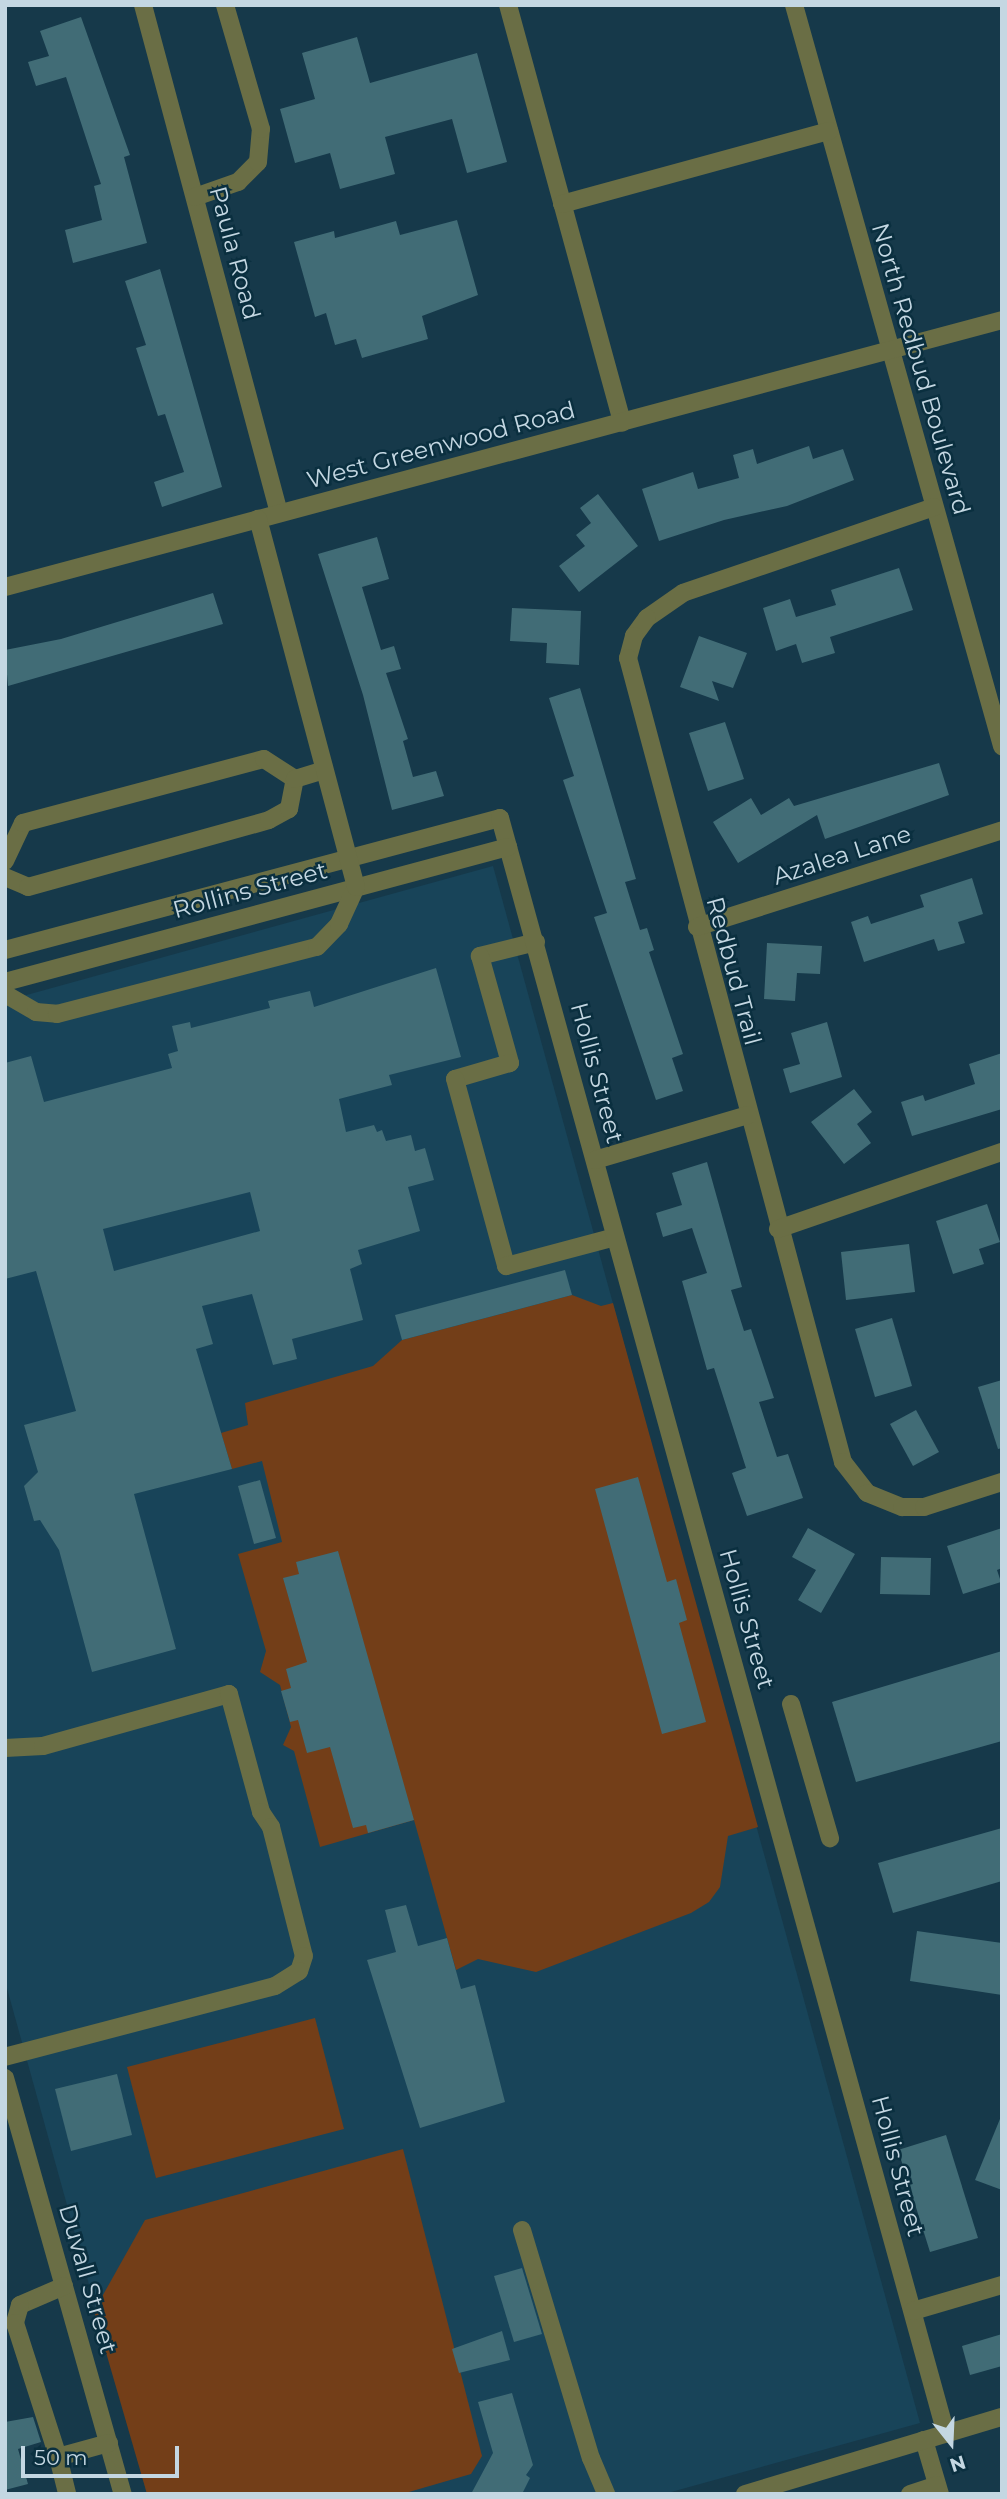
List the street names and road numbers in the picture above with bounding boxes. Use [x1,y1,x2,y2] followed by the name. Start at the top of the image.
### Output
[203,183,267,323] street label: Paula Road
[866,220,976,518] street label: North Redbud Boulevard
[304,395,578,495] street label: West Greenwood Road
[769,819,915,891] street label: Azalea Lane
[170,856,330,924] street label: Rollins Street
[700,894,768,1048] street label: Redbud Trail
[564,999,630,1147] street label: Hollis Street
[713,1546,781,1692] street label: Hollis Street
[865,2092,931,2240] street label: Hollis Street
[53,2201,123,2357] street label: Duvall Street

